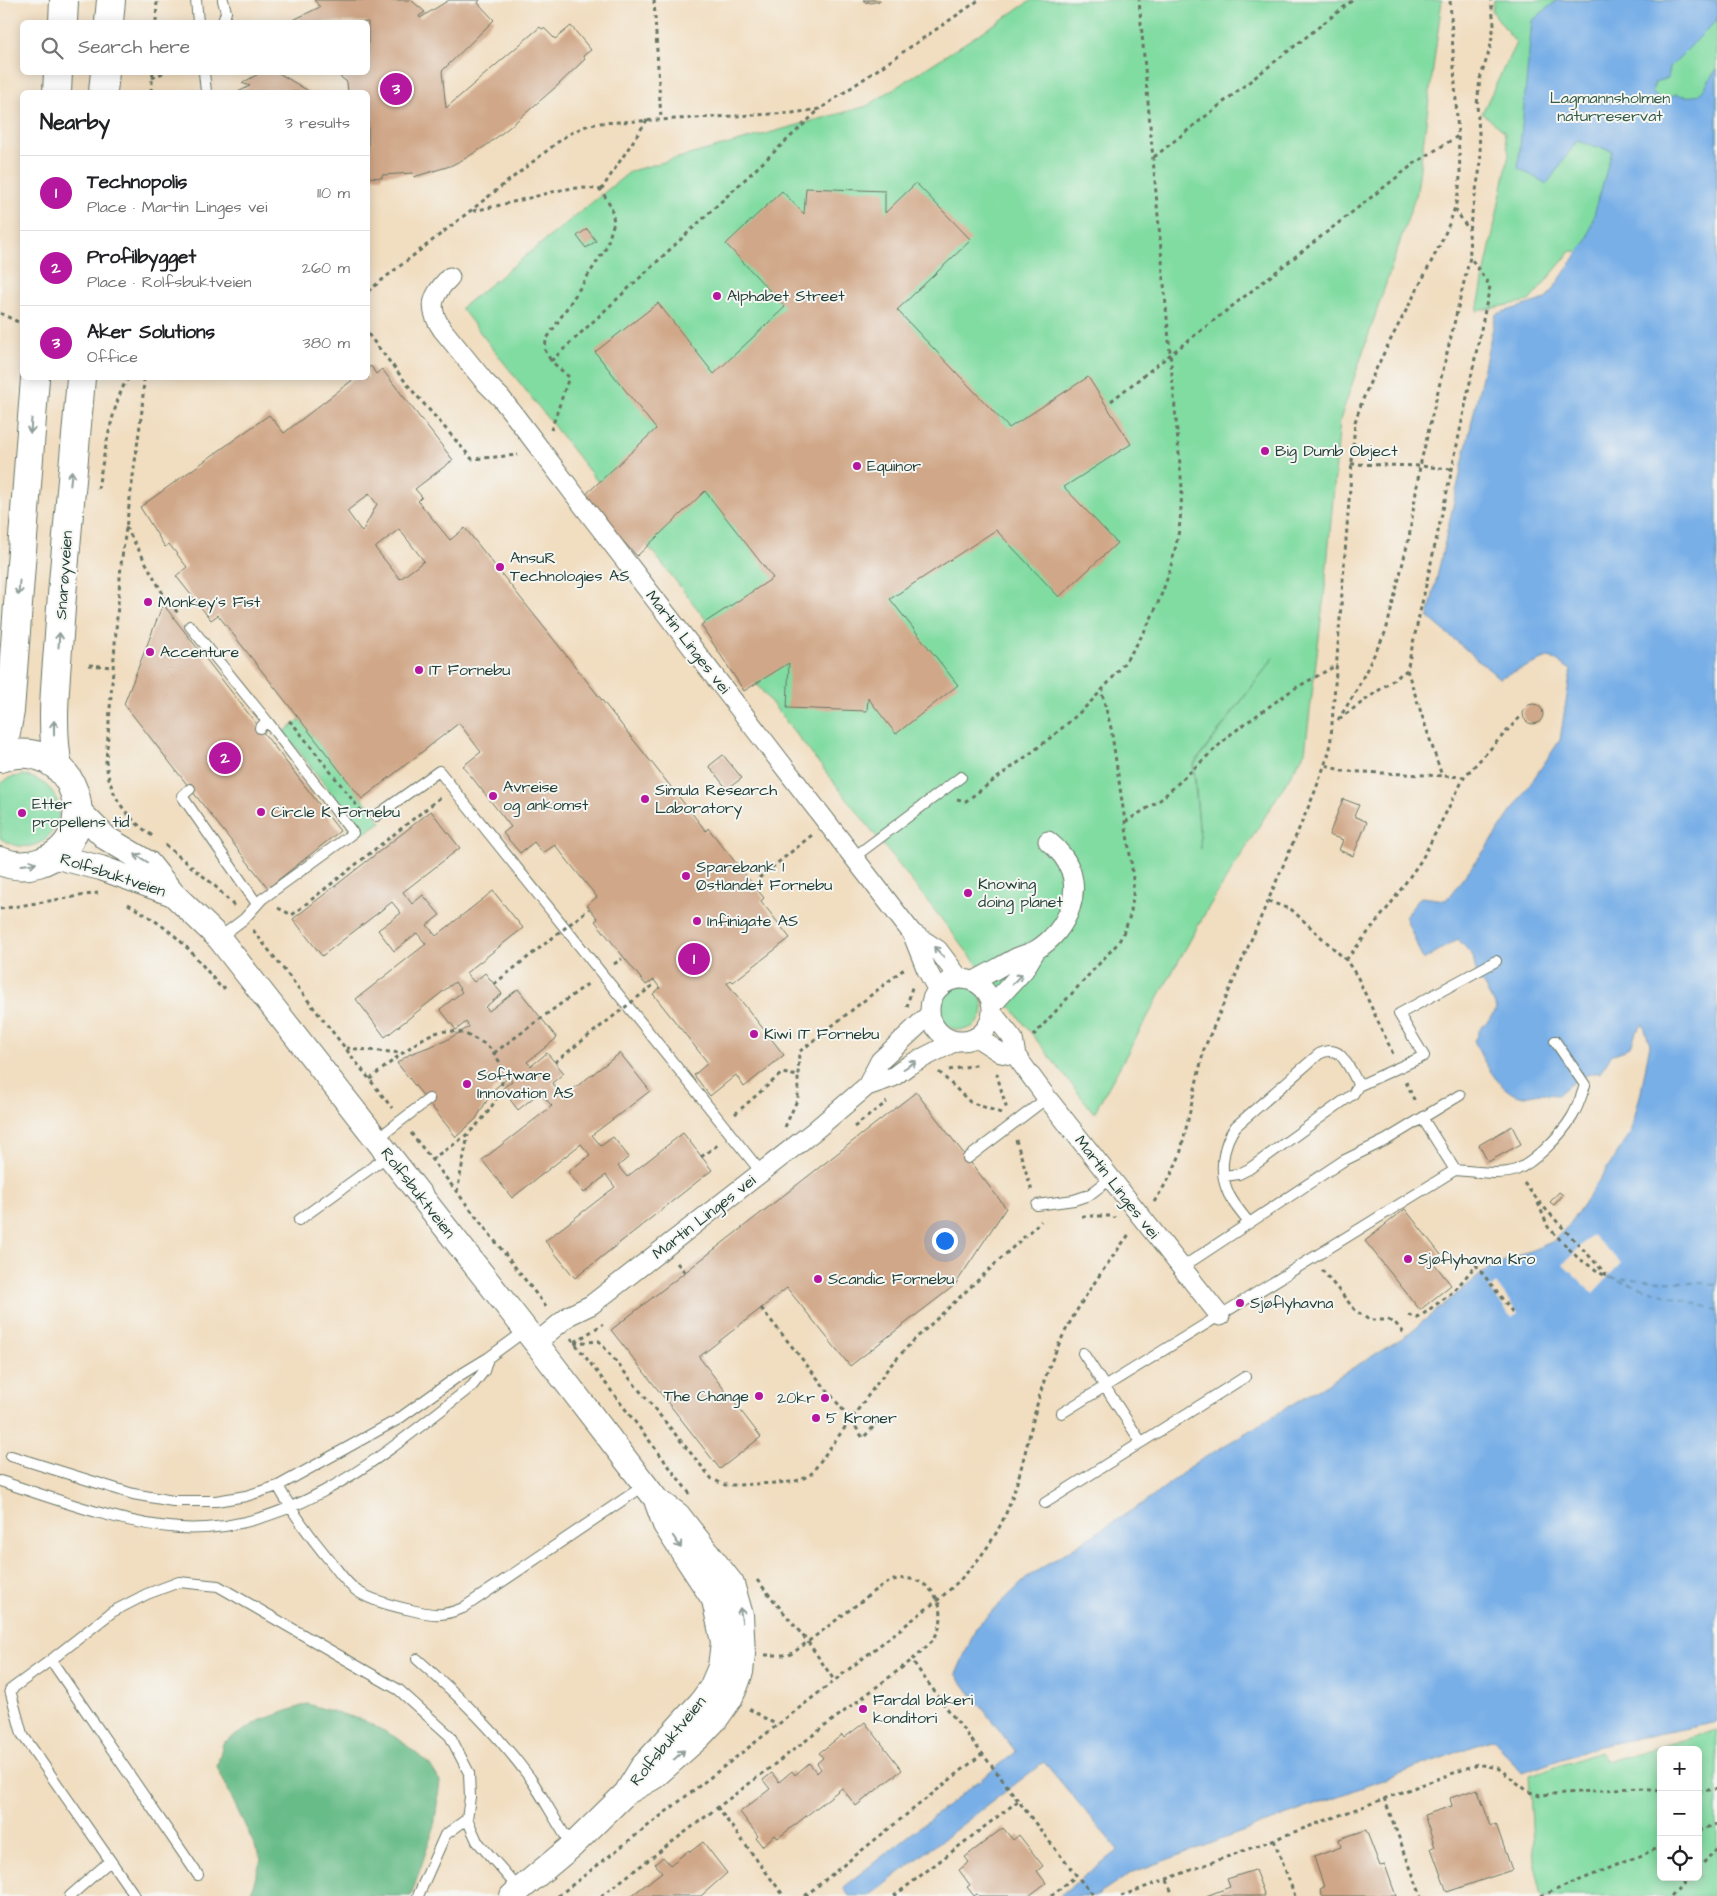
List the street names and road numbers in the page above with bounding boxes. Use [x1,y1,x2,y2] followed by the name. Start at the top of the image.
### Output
[50,530,79,620] street label: Snarøyveien
[640,586,736,699] street label: Martin Linges vei
[57,848,169,902] street label: Rolfsbuktveien
[1069,1131,1165,1244] street label: Martin Linges vei
[376,1143,460,1243] street label: Rolfsbuktveien
[648,1169,761,1265] street label: Martin Linges vei
[625,1691,711,1791] street label: Rolfsbuktveien

